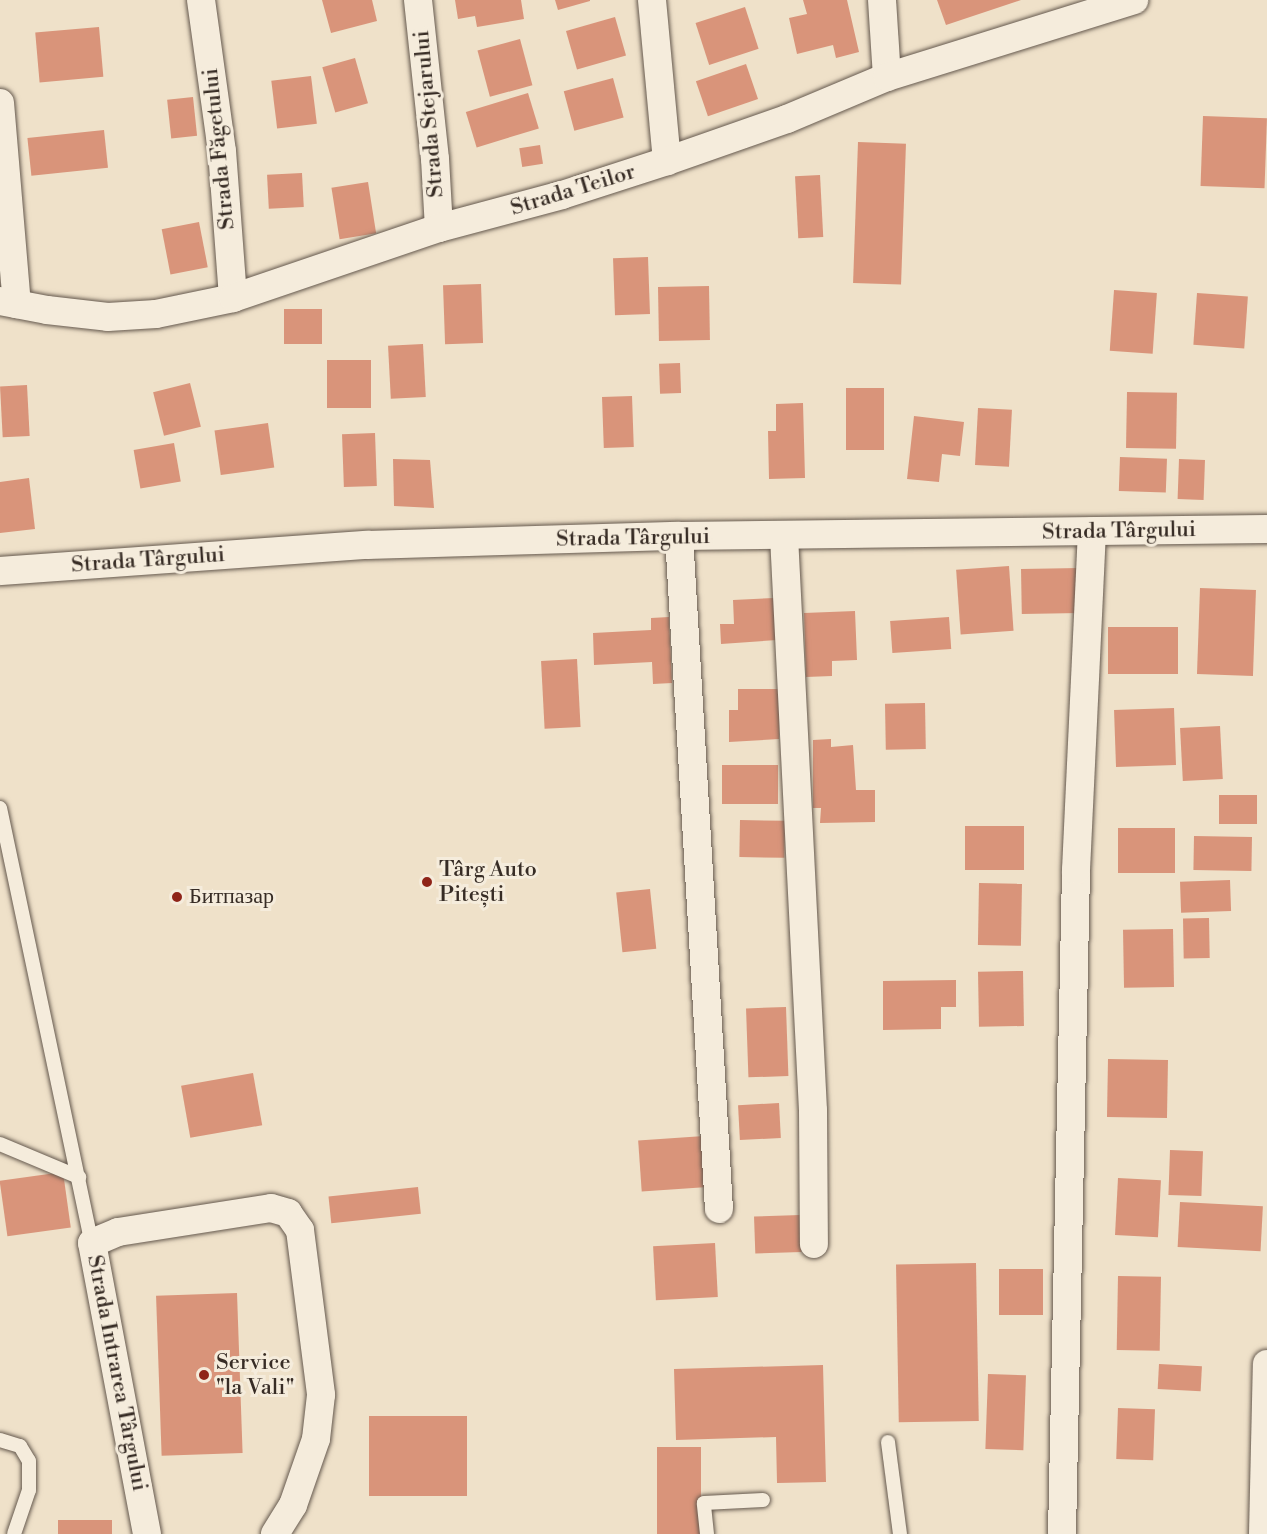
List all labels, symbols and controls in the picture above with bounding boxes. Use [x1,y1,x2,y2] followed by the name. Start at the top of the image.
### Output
[409,29,449,199] street label: Strada Stejarului
[197,67,241,231] street label: Strada Făgetului
[507,158,639,222] street label: Strada Teilor
[1042,516,1196,546] street label: Strada Târgului
[556,523,710,553] street label: Strada Târgului
[70,541,226,579] street label: Strada Târgului
[439,856,537,908] place label: Târg Auto Pitești
[420,875,434,889] marker: Târg Auto Pitești
[189,884,274,910] place label: Битпазар
[170,890,184,904] marker: Битпазар
[81,1253,153,1493] street label: Strada Intrarea Târgului
[216,1349,294,1400] place label: Service "la Vali"
[197,1368,211,1382] marker: Service "la Vali"

